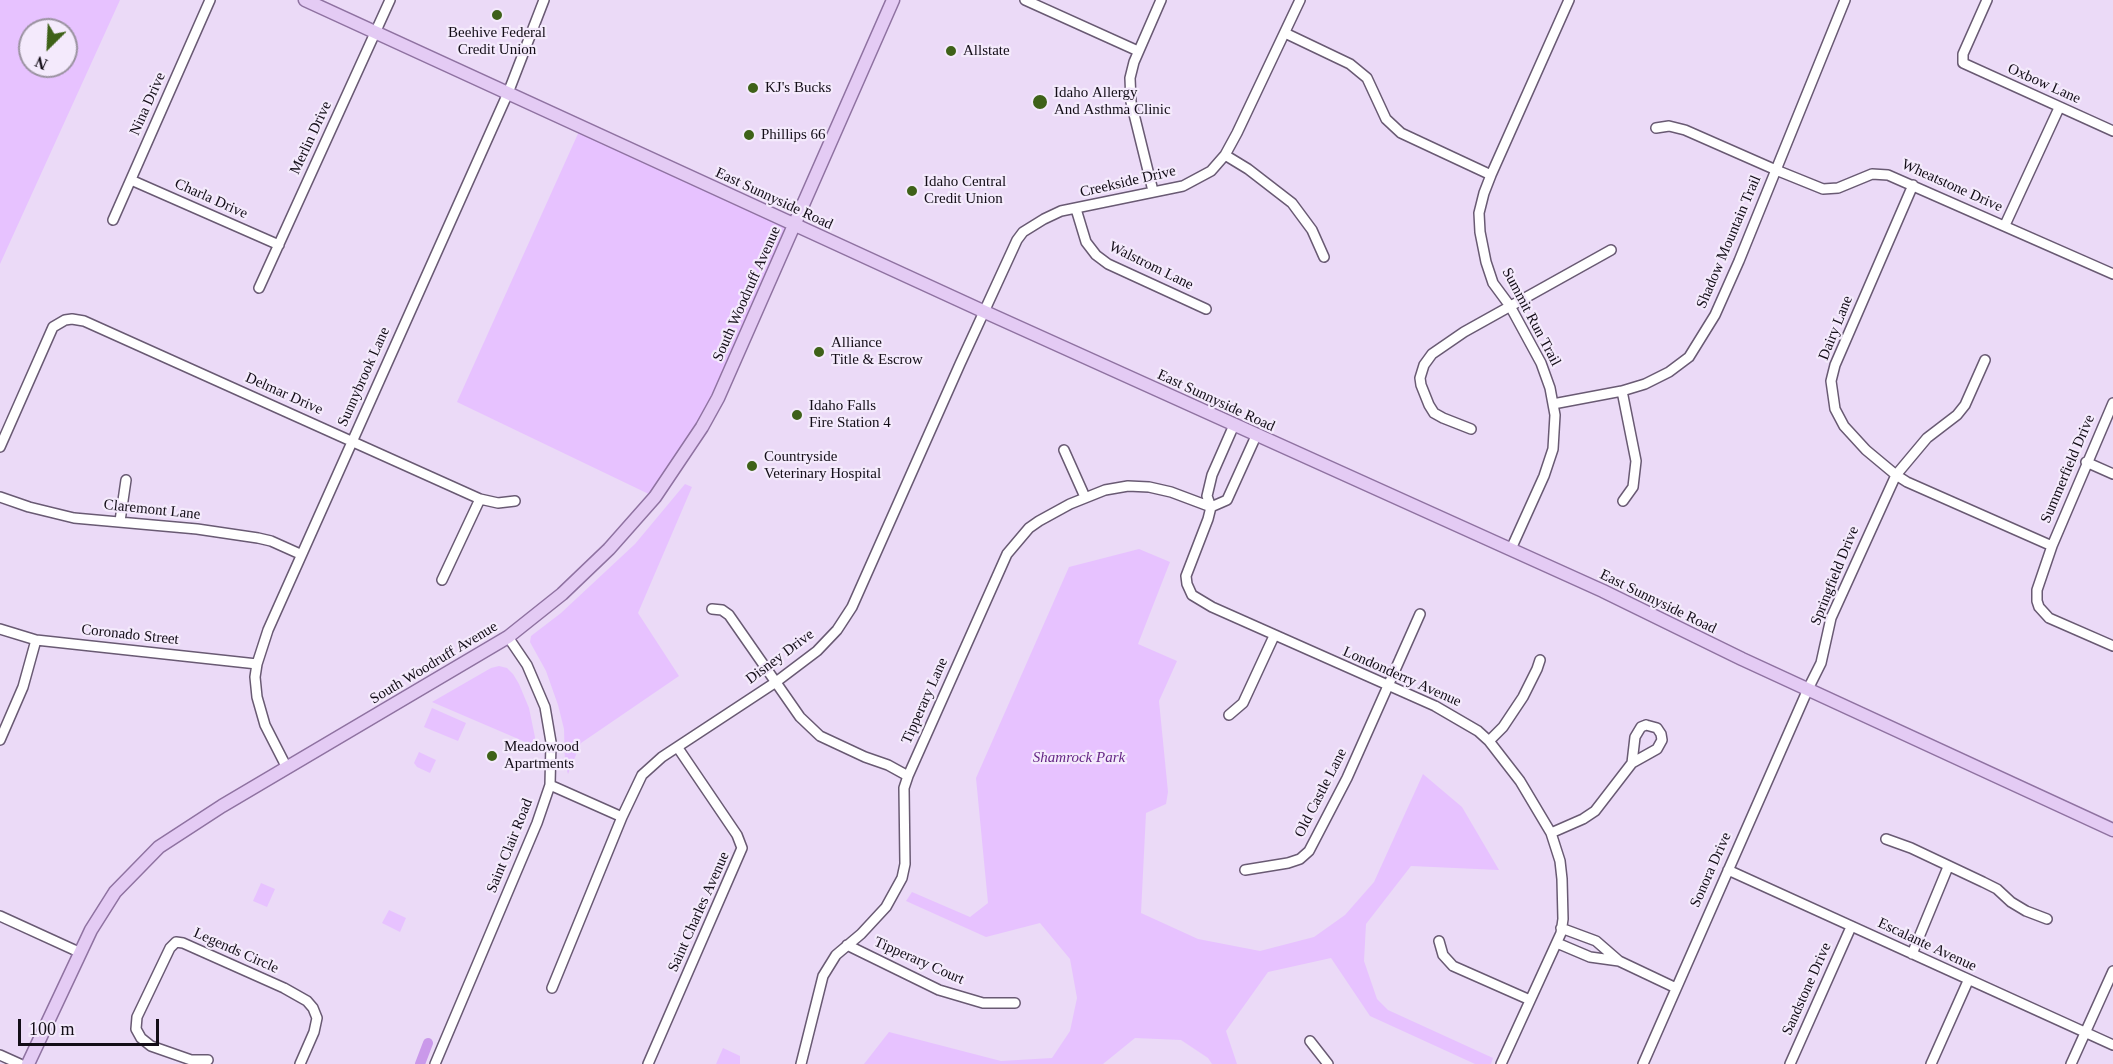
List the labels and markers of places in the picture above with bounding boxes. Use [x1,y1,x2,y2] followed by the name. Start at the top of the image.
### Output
[490,8,504,22] marker: Beehive Federal Credit Union
[448,24,546,59] place label: Beehive Federal Credit Union
[963,42,1010,60] place label: Allstate
[944,44,958,58] marker: Allstate
[765,79,831,97] place label: KJ's Bucks
[746,81,760,95] marker: KJ's Bucks
[1054,84,1171,119] place label: Idaho Allergy And Asthma Clinic
[1031,93,1049,111] marker: Idaho Allergy And Asthma Clinic
[761,126,826,144] place label: Phillips 66
[742,128,756,142] marker: Phillips 66
[924,173,1006,208] place label: Idaho Central Credit Union
[905,184,919,198] marker: Idaho Central Credit Union
[831,334,923,369] place label: Alliance Title & Escrow
[812,345,826,359] marker: Alliance Title & Escrow
[809,397,891,432] place label: Idaho Falls Fire Station 4
[790,408,804,422] marker: Idaho Falls Fire Station 4
[764,448,881,483] place label: Countryside Veterinary Hospital
[745,459,759,473] marker: Countryside Veterinary Hospital
[504,738,579,773] place label: Meadowood Apartments
[485,749,499,763] marker: Meadowood Apartments

